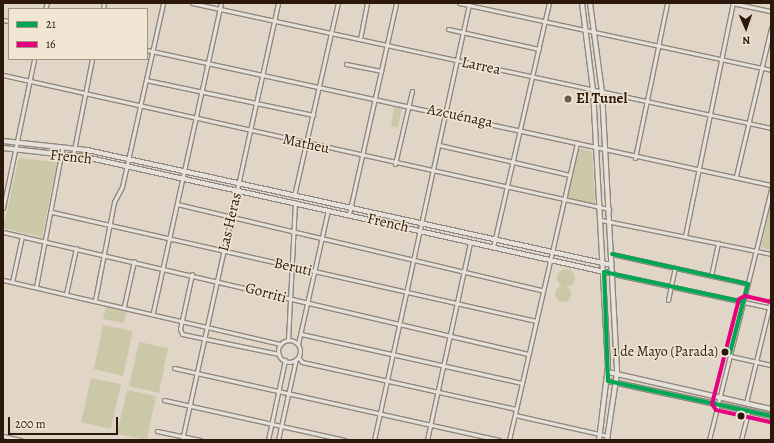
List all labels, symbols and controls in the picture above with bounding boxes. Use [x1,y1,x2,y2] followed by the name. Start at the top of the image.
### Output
[8,8,148,60] legend
[726,8,766,48] north arrow
[46,16,56,32] text: 21
[742,33,751,48] text: N
[46,36,56,52] text: 16
[460,53,502,79] street label: Larrea
[576,90,627,108] place label: El Tunel
[563,94,573,104] marker: El Tunel
[426,100,494,132] street label: Azcuénaga
[281,130,331,158] street label: Matheu
[49,146,93,168] street label: French
[214,191,246,253] street label: Las Heras
[365,209,411,237] street label: French
[272,254,314,280] street label: Beruti
[243,279,289,307] street label: Gorriti
[613,344,718,360] place label: 1 de Mayo (Parada)
[720,347,730,357] marker: 1 de Mayo (Parada)
[10,409,120,435] scale bar
[736,411,746,421] unlabelled marker
[15,416,46,432] text: 200 m

